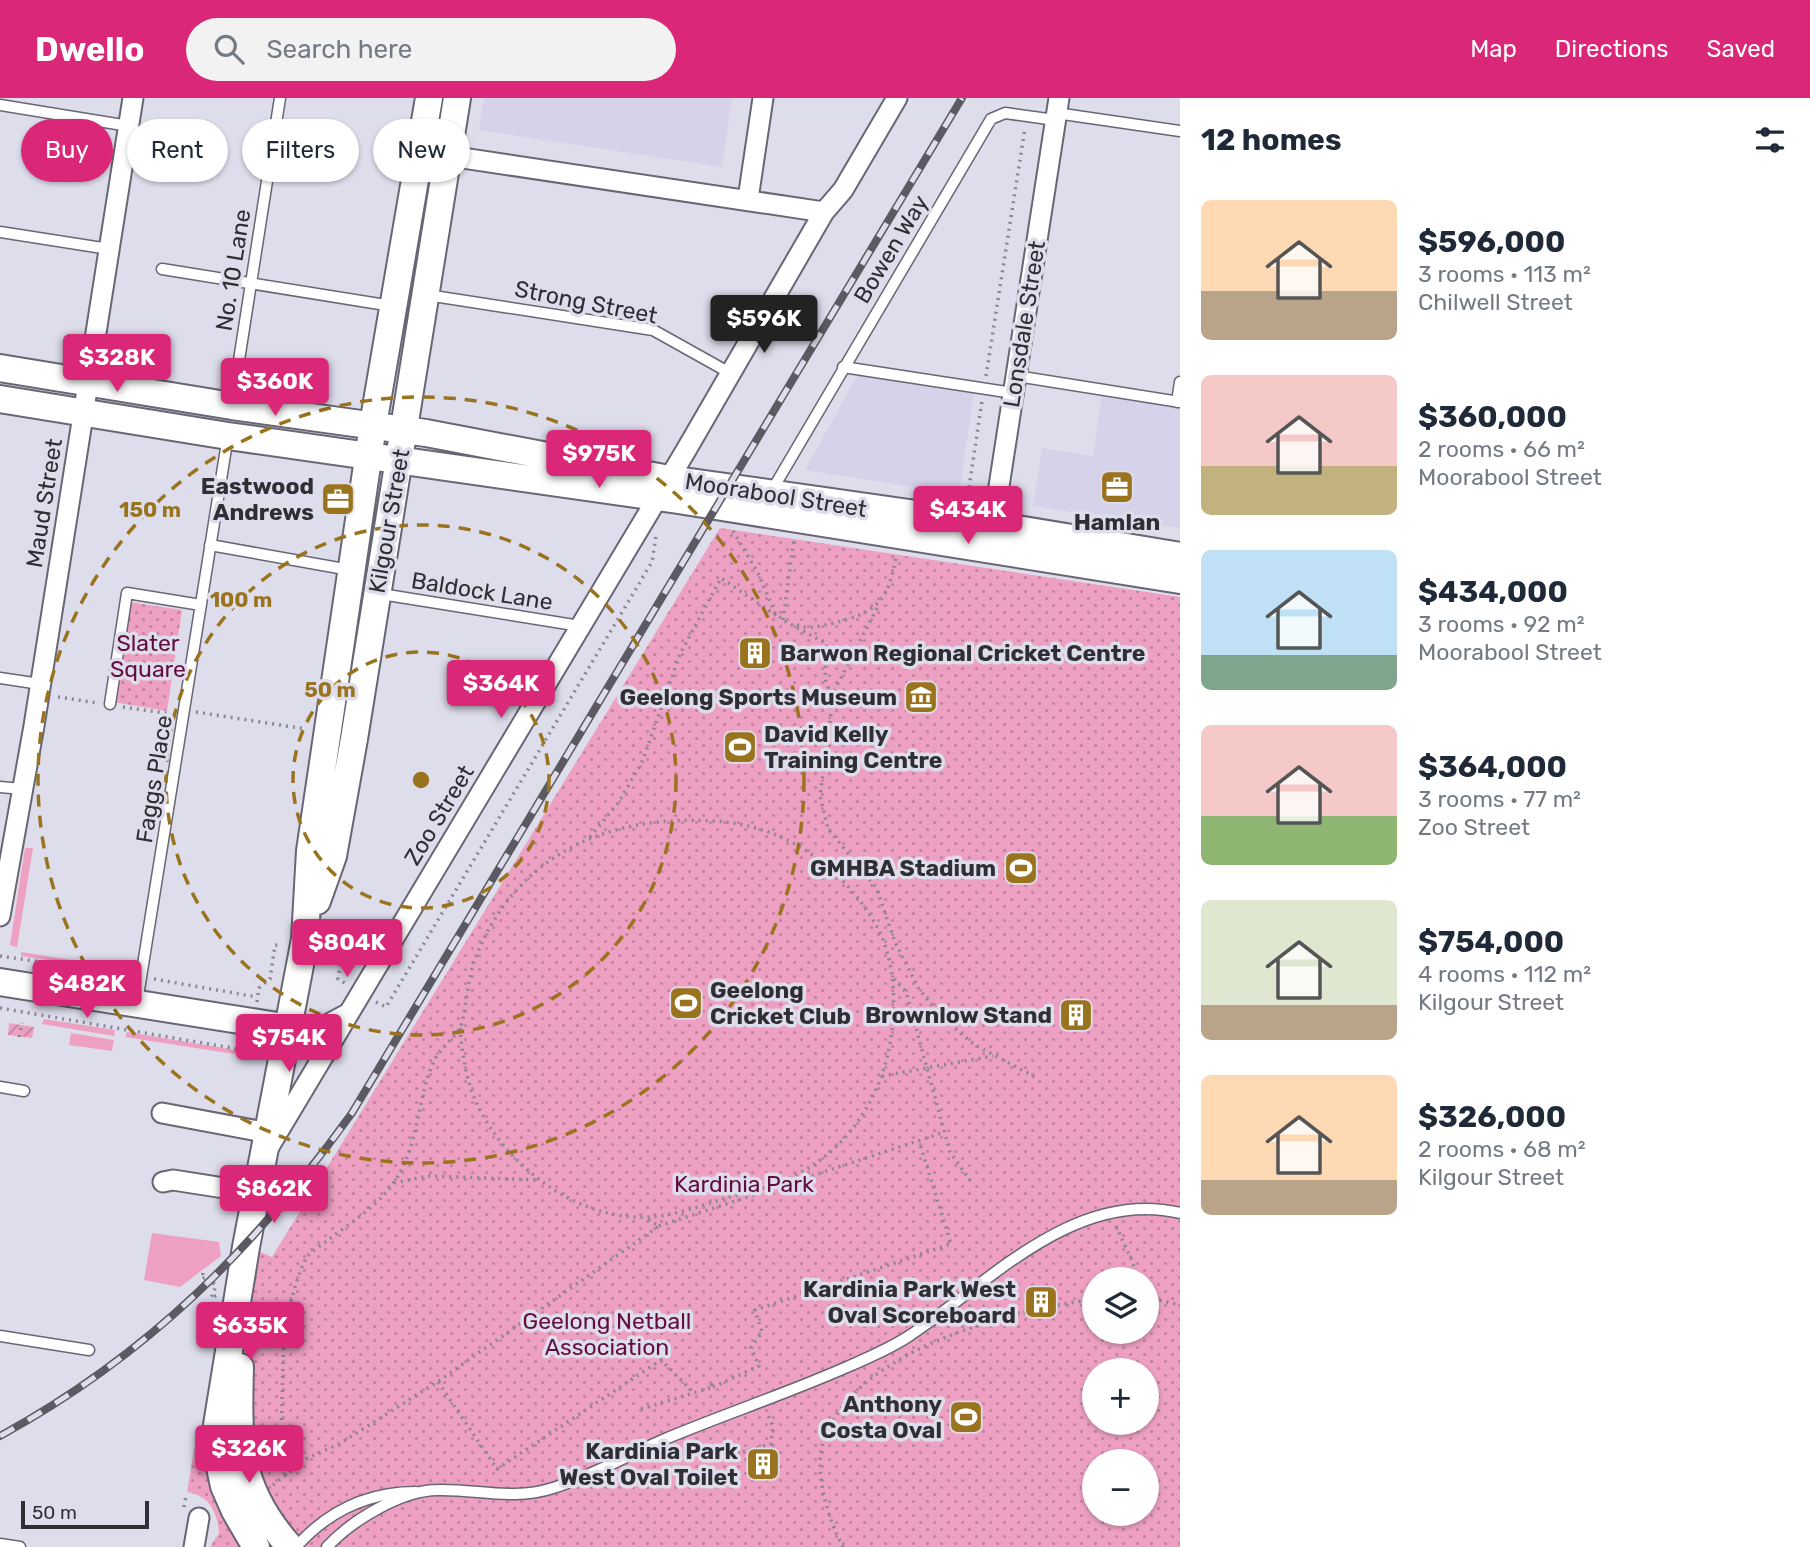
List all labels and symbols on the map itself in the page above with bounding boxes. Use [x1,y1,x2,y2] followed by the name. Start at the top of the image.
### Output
[848,189,934,308] street label: Bowen Way
[210,207,256,333] street label: No. 10 Lane
[997,239,1051,409] street label: Lonsdale Street
[512,274,660,330] street label: Strong Street
[715,296,813,355] pin: $596K
[68,334,166,394] pin: $328K
[226,358,324,418] pin: $360K
[550,430,648,490] pin: $975K
[20,436,68,570] street label: Maud Street
[363,447,415,595] street label: Kilgour Street
[683,467,869,523] street label: Moorabool Street
[1098,468,1136,506] office icon: Hamlan
[201,472,314,526] place label: Eastwood Andrews
[319,480,357,518] office icon: Eastwood Andrews
[919,486,1017,546] pin: $434K
[119,497,181,522] text: 150 m
[1074,508,1160,536] place label: Hamlan
[409,566,555,616] street label: Baldock Lane
[210,587,272,612] text: 100 m
[110,629,186,683] park label: Slater Square
[736,634,774,672] building icon: Barwon Regional Cricket Centre
[780,639,1145,667] place label: Barwon Regional Cricket Centre
[452,660,550,720] pin: $364K
[304,677,356,702] text: 50 m
[902,678,940,716] museum icon: Geelong Sports Museum
[620,683,897,711] place label: Geelong Sports Museum
[130,713,178,845] street label: Faggs Place
[764,720,943,774] place label: David Kelly Training Centre
[721,728,759,766] sports icon: David Kelly Training Centre
[398,760,480,870] street label: Zoo Street
[409,768,433,792] centre of rings
[1002,849,1040,887] sports icon: GMHBA Stadium
[810,854,996,882] place label: GMHBA Stadium
[298,920,396,979] pin: $804K
[38,960,136,1020] pin: $482K
[710,976,851,1030] place label: Geelong Cricket Club
[667,984,705,1022] sports icon: Geelong Cricket Club
[1057,996,1095,1034] building icon: Brownlow Stand
[865,1001,1052,1029] place label: Brownlow Stand
[240,1014,338,1074] pin: $754K
[225,1166,323,1225] pin: $862K
[674,1170,814,1198] park label: Kardinia Park
[803,1275,1016,1329] place label: Kardinia Park West Oval Scoreboard
[1022,1283,1060,1321] building icon: Kardinia Park West Oval Scoreboard
[201,1302,299,1362] pin: $635K
[523,1307,691,1361] park label: Geelong Netball Association
[820,1390,942,1444] place label: Anthony Costa Oval
[947,1398,985,1436] sports icon: Anthony Costa Oval
[200,1426,298,1485] pin: $326K
[559,1437,739,1491] place label: Kardinia Park West Oval Toilet
[744,1445,782,1483] building icon: Kardinia Park West Oval Toilet
[21,1498,149,1530] scale bar

